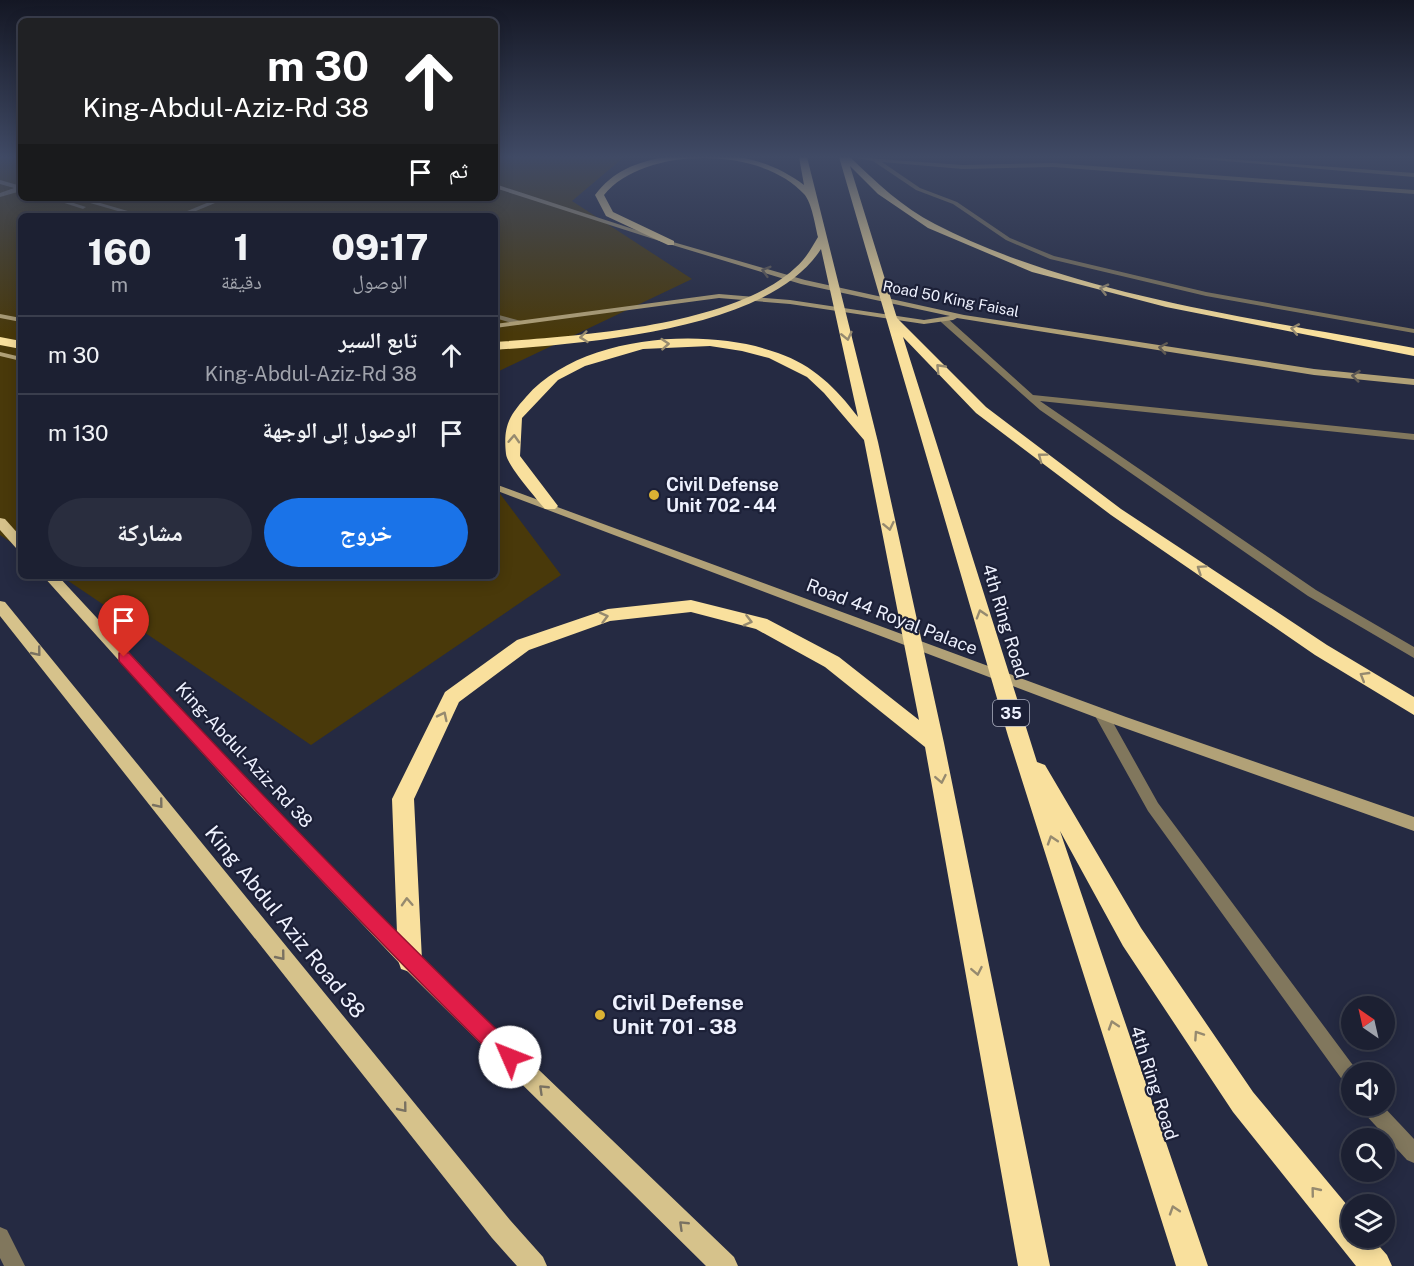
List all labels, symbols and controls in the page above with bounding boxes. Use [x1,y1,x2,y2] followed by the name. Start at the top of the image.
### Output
[267,41,369,90] text: 30 m
[390,42,468,120] icon: ahead
[82,91,369,123] text: King-Abdul-Aziz-Rd 38
[404,156,437,189] icon: arrive
[449,157,468,183] text: ثم
[233,226,249,268] text: 1
[331,226,428,268] text: 09:17
[88,231,151,273] text: 160
[761,266,772,278] one-way arrow
[221,270,262,294] text: دقيقة
[352,270,408,294] text: الوصول
[111,273,128,297] text: m
[881,277,1021,320] street label: Road 50 King Faisal
[1099,284,1109,297] one-way arrow
[1290,324,1299,336] one-way arrow
[339,327,417,353] text: تابع السير
[580,330,589,342] one-way arrow
[839,331,852,341] one-way arrow
[661,337,670,350] one-way arrow
[435,339,468,372] icon: ahead
[48,342,100,368] text: 30 m
[1158,343,1167,355] one-way arrow
[205,362,417,386] text: King-Abdul-Aziz-Rd 38
[936,365,947,375] one-way arrow
[1351,370,1360,383] one-way arrow
[262,417,417,443] text: الوصول إلى الوجهة
[435,417,468,450] icon: arrive
[48,420,109,446] text: 130 m
[507,434,520,443] one-way arrow
[1038,453,1049,464] one-way arrow
[666,474,779,516] place label: Civil Defense Unit 702 - 44
[647,488,661,502] marker: Civil Defense Unit 702 - 44
[48,498,252,567] button: مشاركة
[264,498,468,567] button: خروج
[882,521,895,531] one-way arrow
[978,561,1033,680] street label: 4th Ring Road
[1197,565,1207,577] one-way arrow
[804,574,981,659] street label: Road 44 Royal Palace
[98,595,149,657] pin
[107,604,140,637] icon: arrive
[976,609,988,620] one-way arrow
[598,612,609,624] one-way arrow
[742,613,752,626] one-way arrow
[29,645,40,656] one-way arrow
[1360,672,1370,684] one-way arrow
[172,678,317,832] street label: King-Abdul-Aziz-Rd 38
[993,700,1029,726] road number: 35
[435,711,447,722] one-way arrow
[934,774,947,784] one-way arrow
[152,797,163,808] one-way arrow
[200,820,371,1023] street label: King Abdul Aziz Road 38
[1047,835,1059,846] one-way arrow
[401,897,414,906] one-way arrow
[274,949,285,960] one-way arrow
[970,965,983,975] one-way arrow
[612,990,744,1039] place label: Civil Defense Unit 701 - 38
[1341,996,1395,1050] north arrow
[1341,996,1395,1248] map controls
[593,1008,607,1022] marker: Civil Defense Unit 701 - 38
[1108,1020,1120,1031] one-way arrow
[1126,1023,1183,1142] street label: 4th Ring Road
[478,1025,542,1089] position arrow
[1194,1030,1205,1041] one-way arrow
[1341,1062,1395,1116] button: sound
[540,1086,551,1097] one-way arrow
[396,1101,407,1112] one-way arrow
[1341,1128,1395,1182] button: search
[1311,1186,1322,1197] one-way arrow
[1341,1194,1395,1248] button: layers
[1168,1205,1181,1216] one-way arrow
[680,1222,691,1233] one-way arrow

